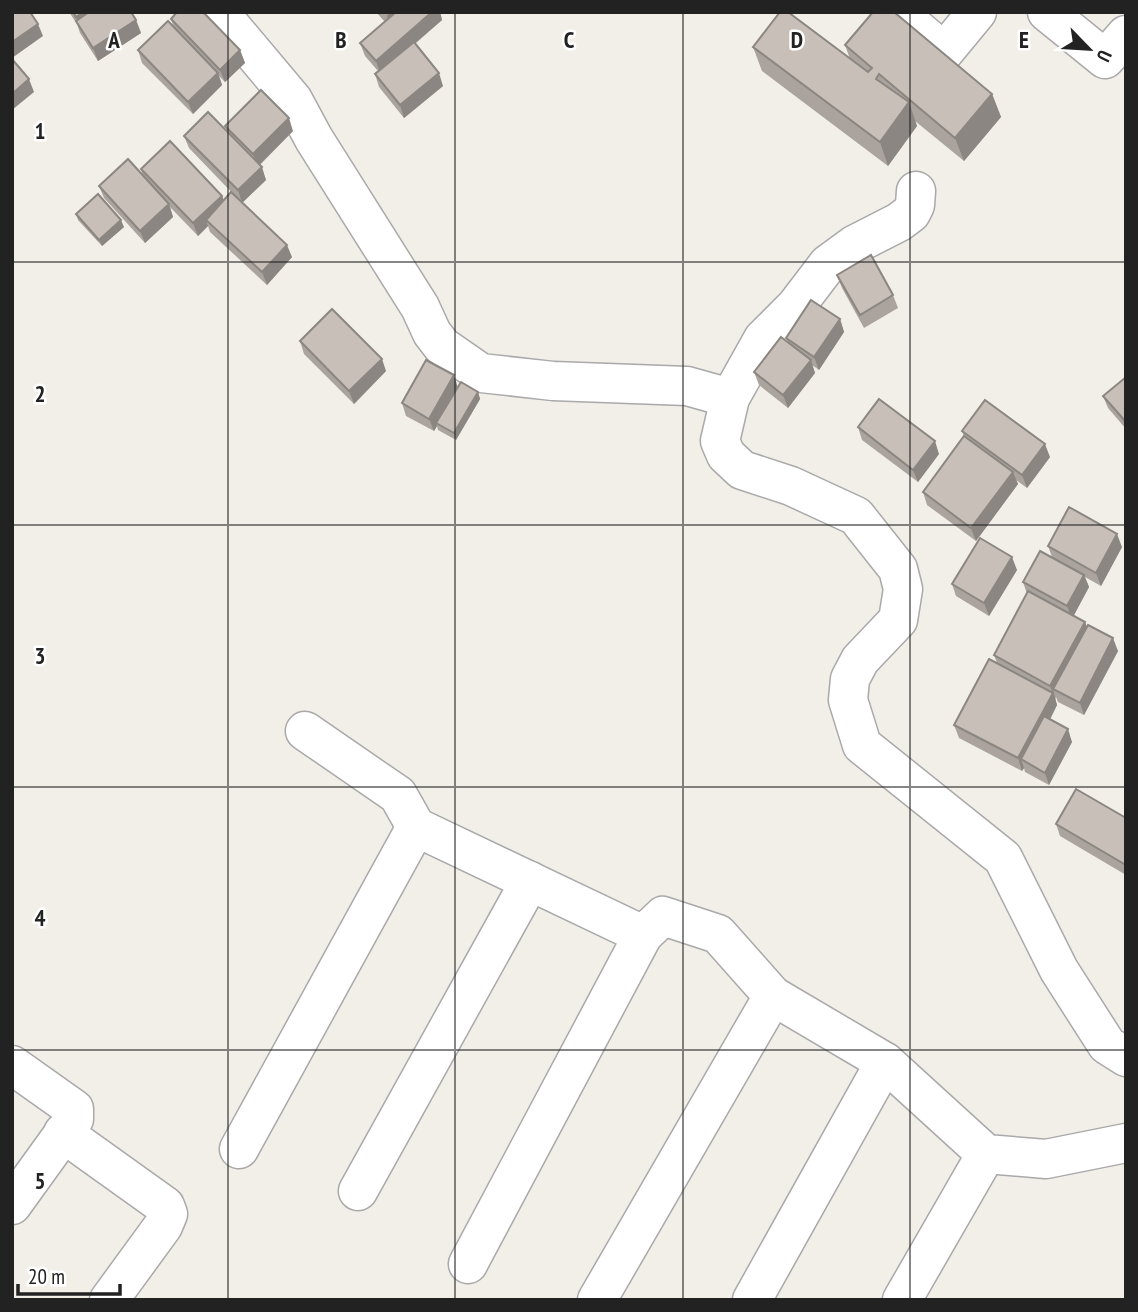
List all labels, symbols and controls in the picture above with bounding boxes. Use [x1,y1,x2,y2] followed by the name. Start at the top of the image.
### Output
[1054,14,1124,84] north arrow
[107,25,120,54] text: A
[335,25,347,54] text: B
[564,25,575,54] text: C
[791,25,803,54] text: D
[1019,25,1029,54] text: E
[1091,47,1117,66] text: U
[35,116,46,145] text: 1
[35,379,46,408] text: 2
[35,641,46,670] text: 3
[35,903,46,932] text: 4
[35,1166,46,1195] text: 5
[18,1252,119,1296] scale bar
[28,1263,65,1290] text: 20 m

